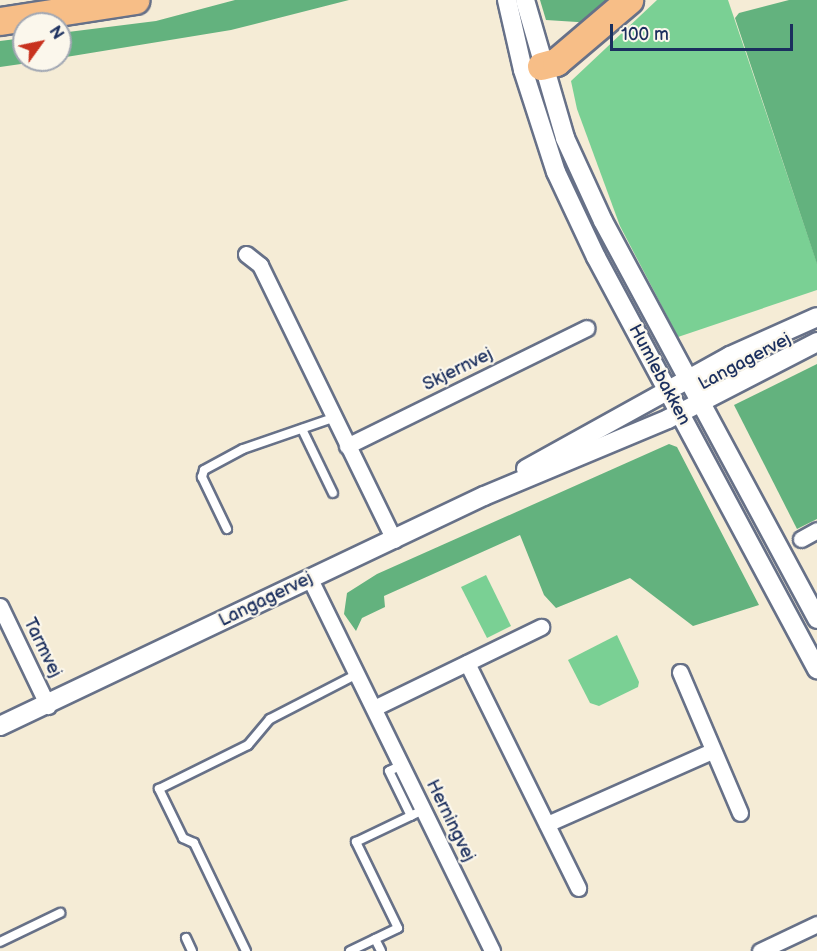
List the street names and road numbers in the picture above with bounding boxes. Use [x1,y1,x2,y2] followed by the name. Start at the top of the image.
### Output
[623,321,695,429] street label: Humlebakken
[695,329,795,395] street label: Langagervej
[420,344,496,396] street label: Skjernvej
[216,568,316,632] street label: Langagervej
[18,615,66,681] street label: Tarmvej
[421,776,479,866] street label: Herningvej

